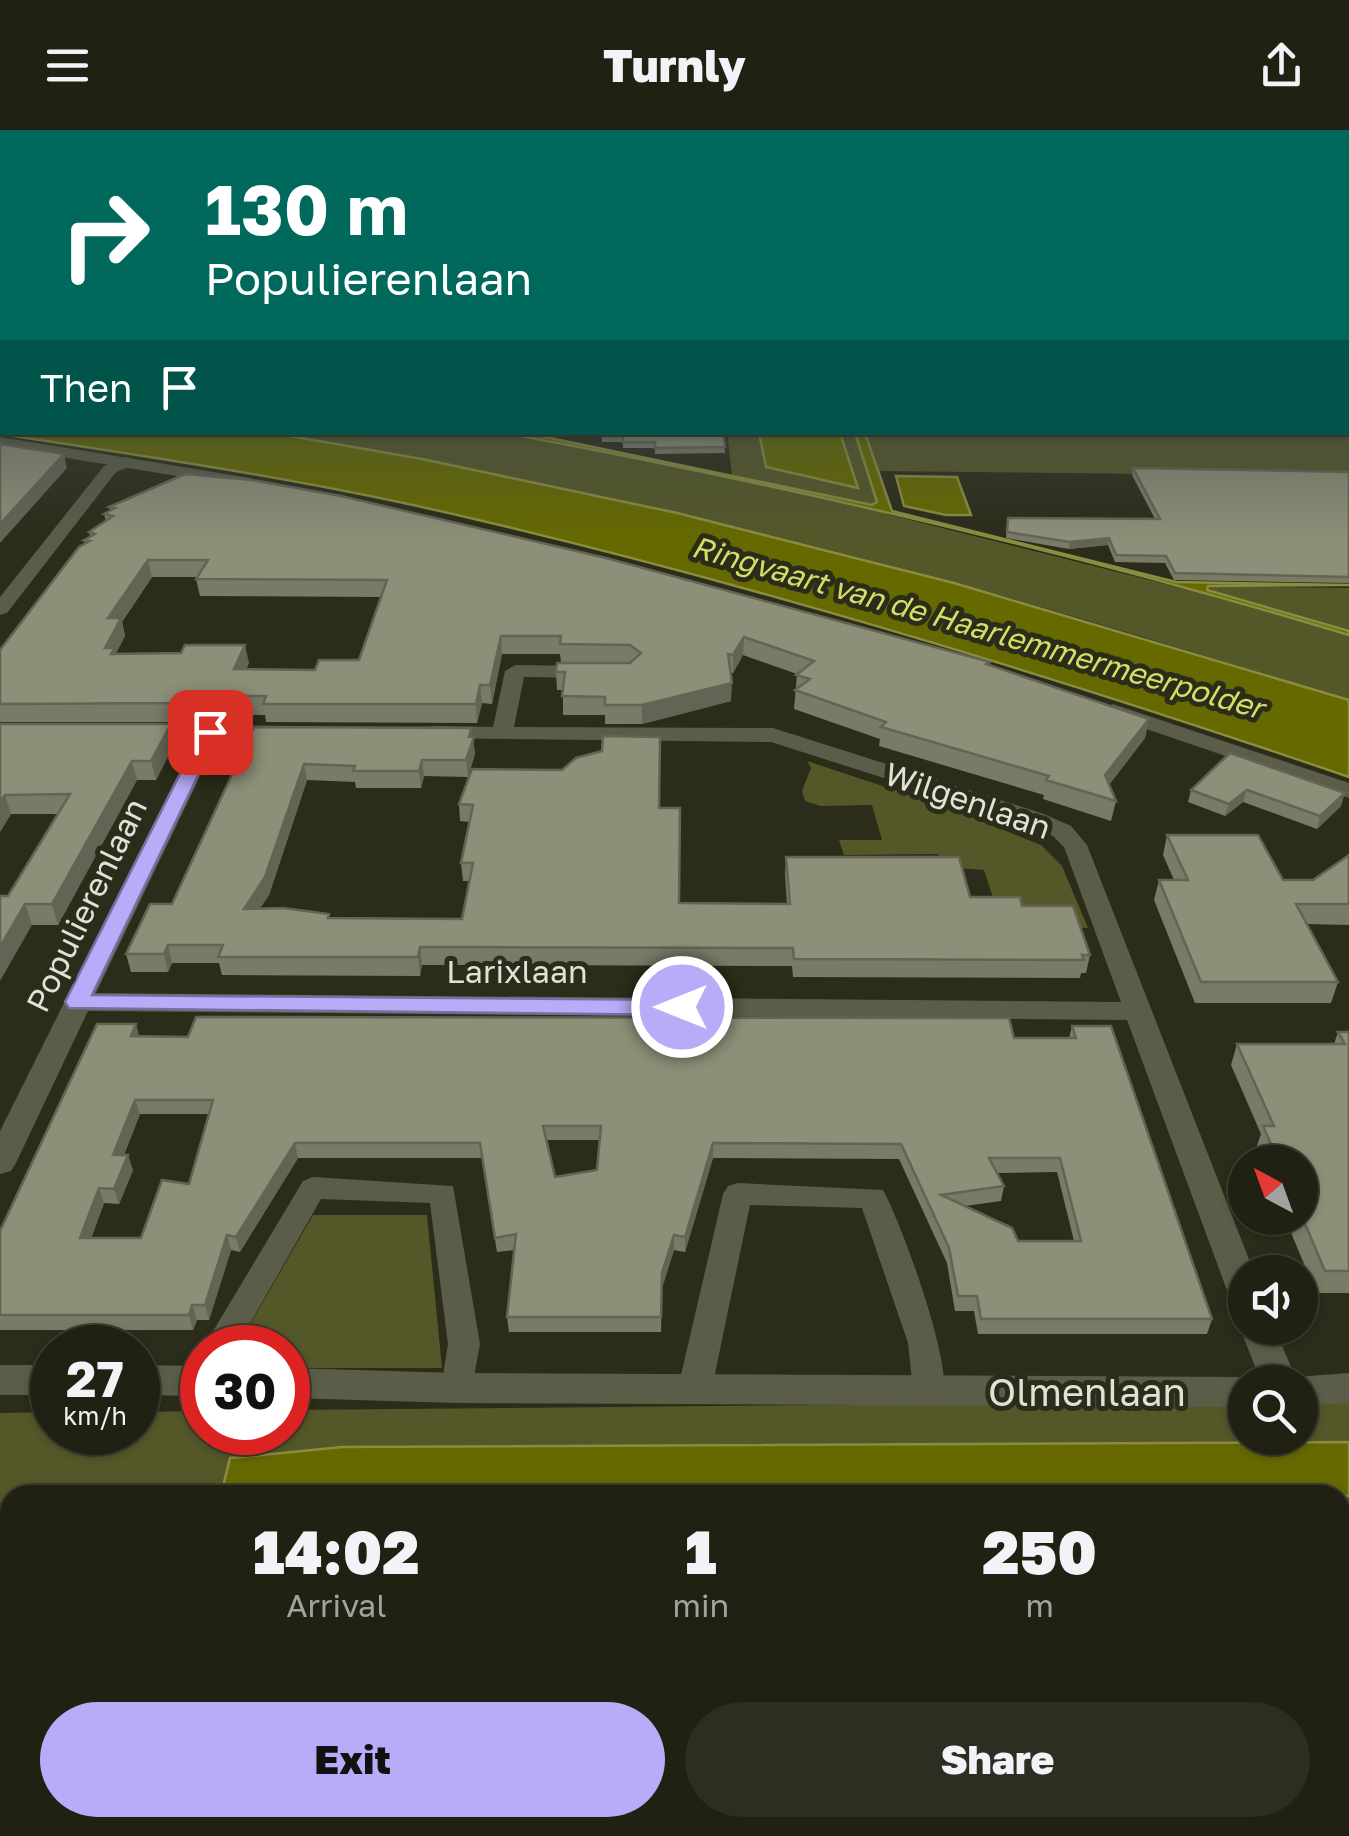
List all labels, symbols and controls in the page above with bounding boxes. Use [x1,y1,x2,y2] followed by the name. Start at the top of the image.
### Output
[40,38,95,93] icon: menu
[603,38,746,92] text: Turnly
[1254,38,1309,93] icon: share
[205,166,408,250] text: 130 m
[40,170,170,300] icon: right
[205,251,532,305] text: Populierenlaan
[152,360,207,415] icon: arrive
[40,365,132,410] text: Then
[688,528,1272,727] water label: Ringvaart van de Haarlemmermeerpolder
[168,690,253,775] pin
[183,705,238,760] icon: arrive
[880,754,1056,846] street label: Wilgenlaan
[18,792,154,1018] street label: Populierenlaan
[446,952,588,990] street label: Larixlaan
[630,955,734,1059] position arrow
[1228,1145,1318,1235] north arrow
[1228,1145,1318,1455] map controls
[1228,1255,1318,1345] button: sound
[180,1325,310,1455] speed limit sign: 30
[66,1348,124,1408] text: 27
[1228,1365,1318,1455] button: search
[988,1369,1186,1414] street label: Olmenlaan
[63,1400,127,1431] text: km/h
[253,1515,419,1587] text: 14:02
[685,1515,717,1587] text: 1
[982,1515,1097,1587] text: 250
[286,1586,386,1624] text: Arrival
[673,1586,729,1624] text: min
[1025,1586,1054,1624] text: m
[40,1702,665,1817] button: Exit
[685,1702,1310,1817] button: Share

